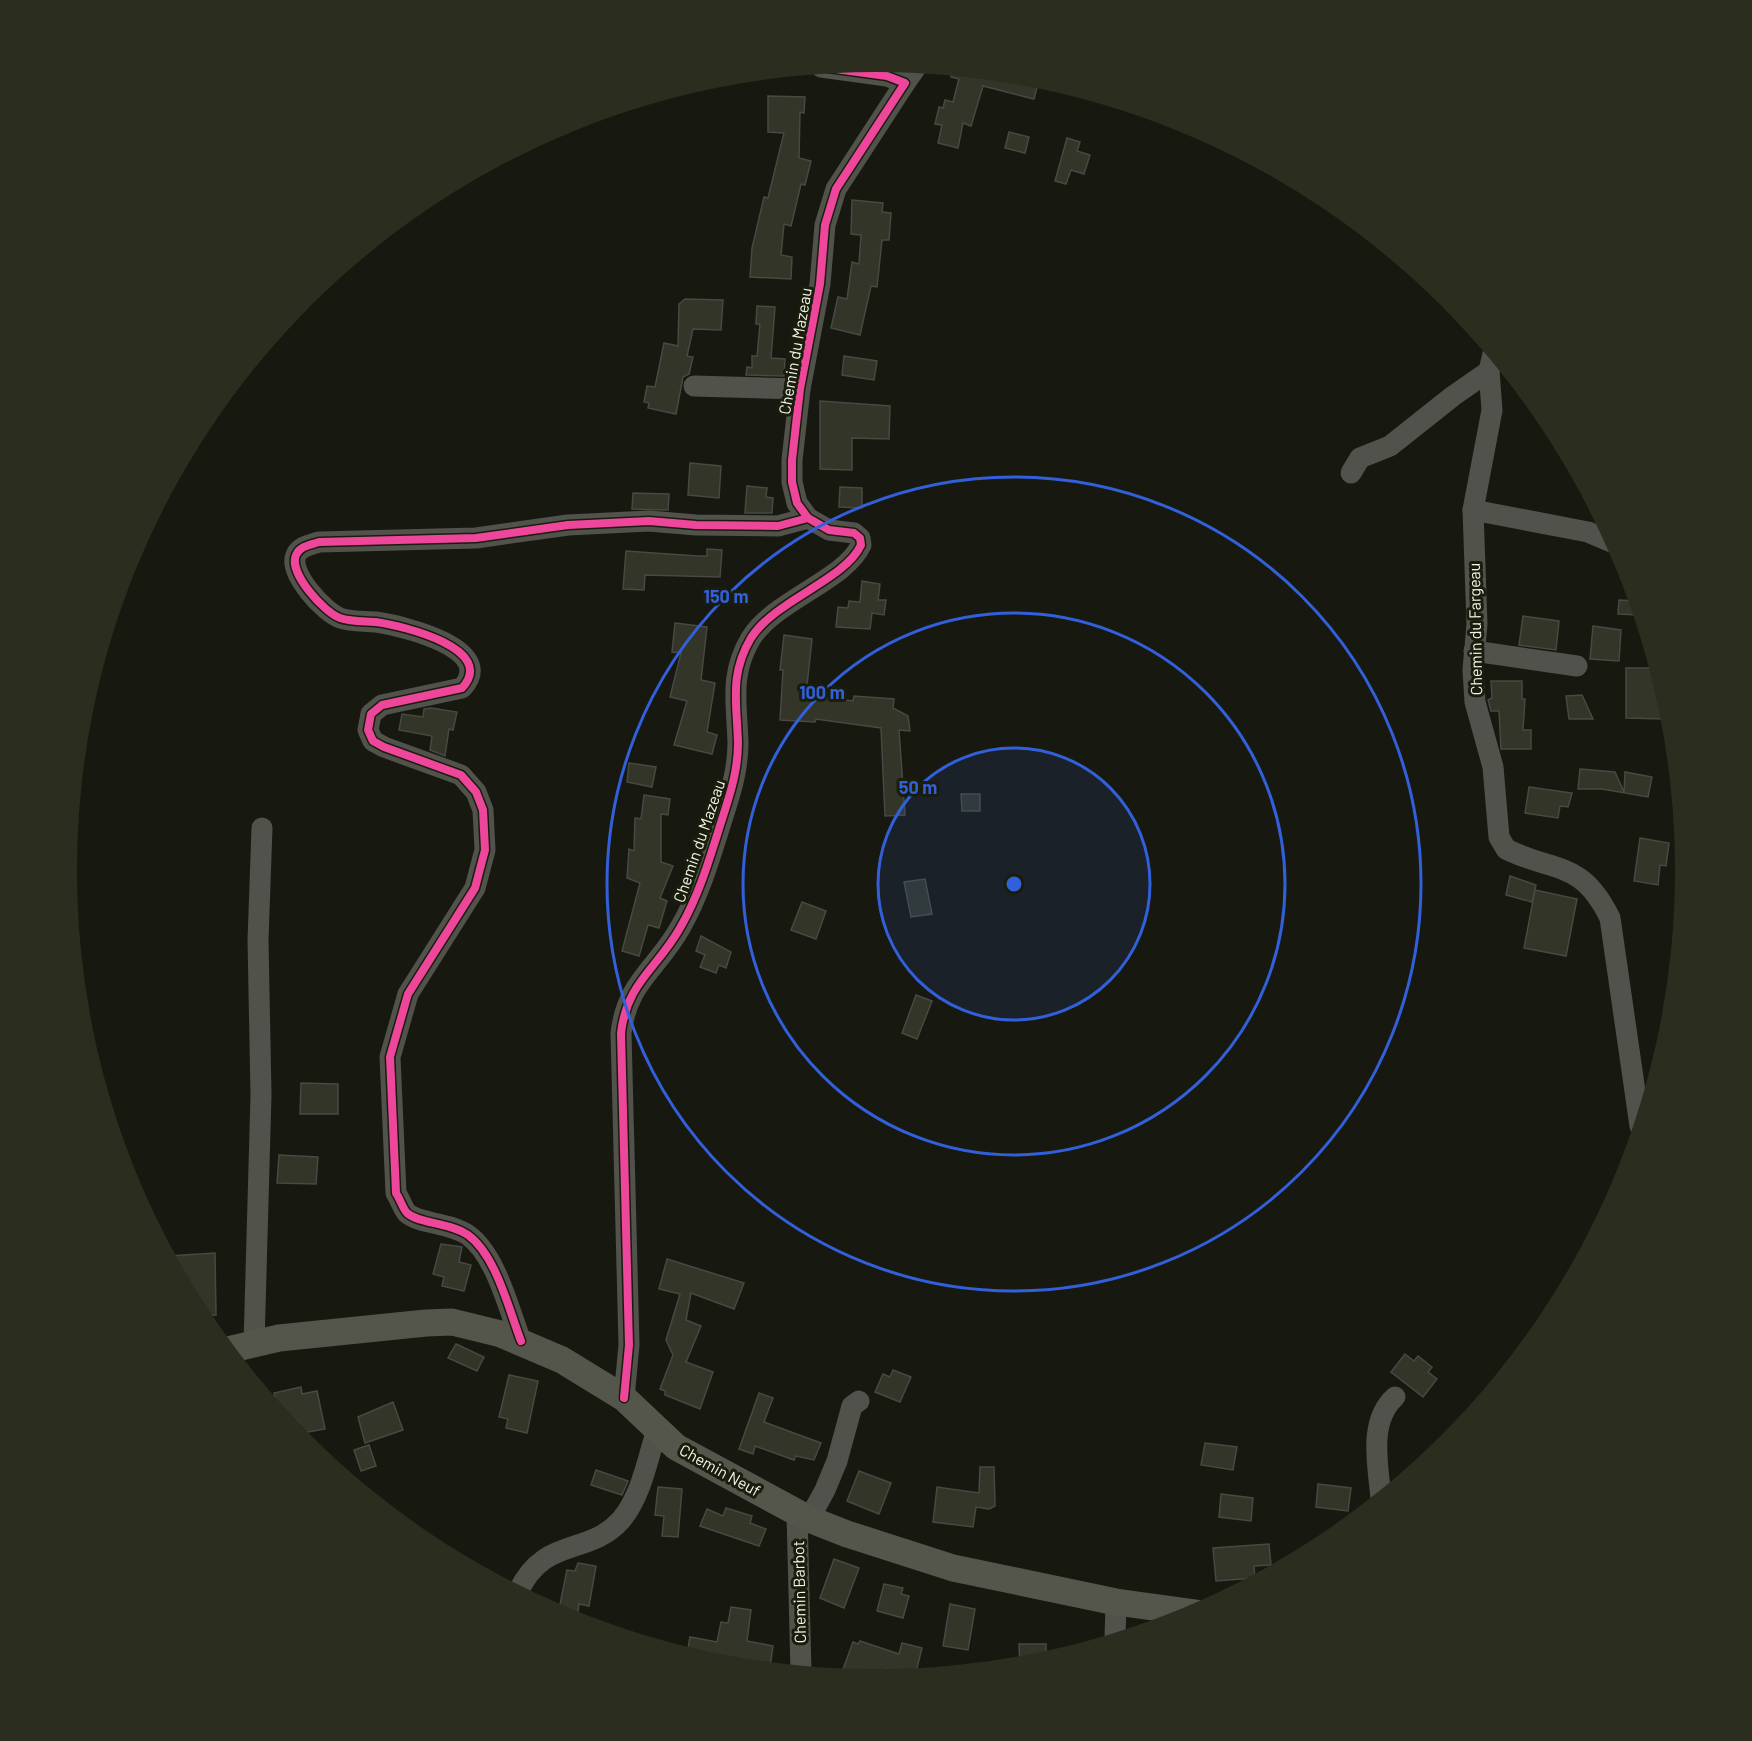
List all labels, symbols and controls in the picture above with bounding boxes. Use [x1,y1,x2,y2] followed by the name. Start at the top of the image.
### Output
[774,286,815,416] street label: Chemin du Mazeau
[1464,563,1485,695] street label: Chemin du Fargeau
[704,585,748,607] text: 150 m
[799,681,845,703] text: 100 m
[899,776,937,798] text: 50 m
[669,777,728,905] street label: Chemin du Mazeau
[1004,874,1024,894] centre of rings
[676,1440,764,1500] street label: Chemin Neuf
[788,1540,809,1644] street label: Chemin Barbot

